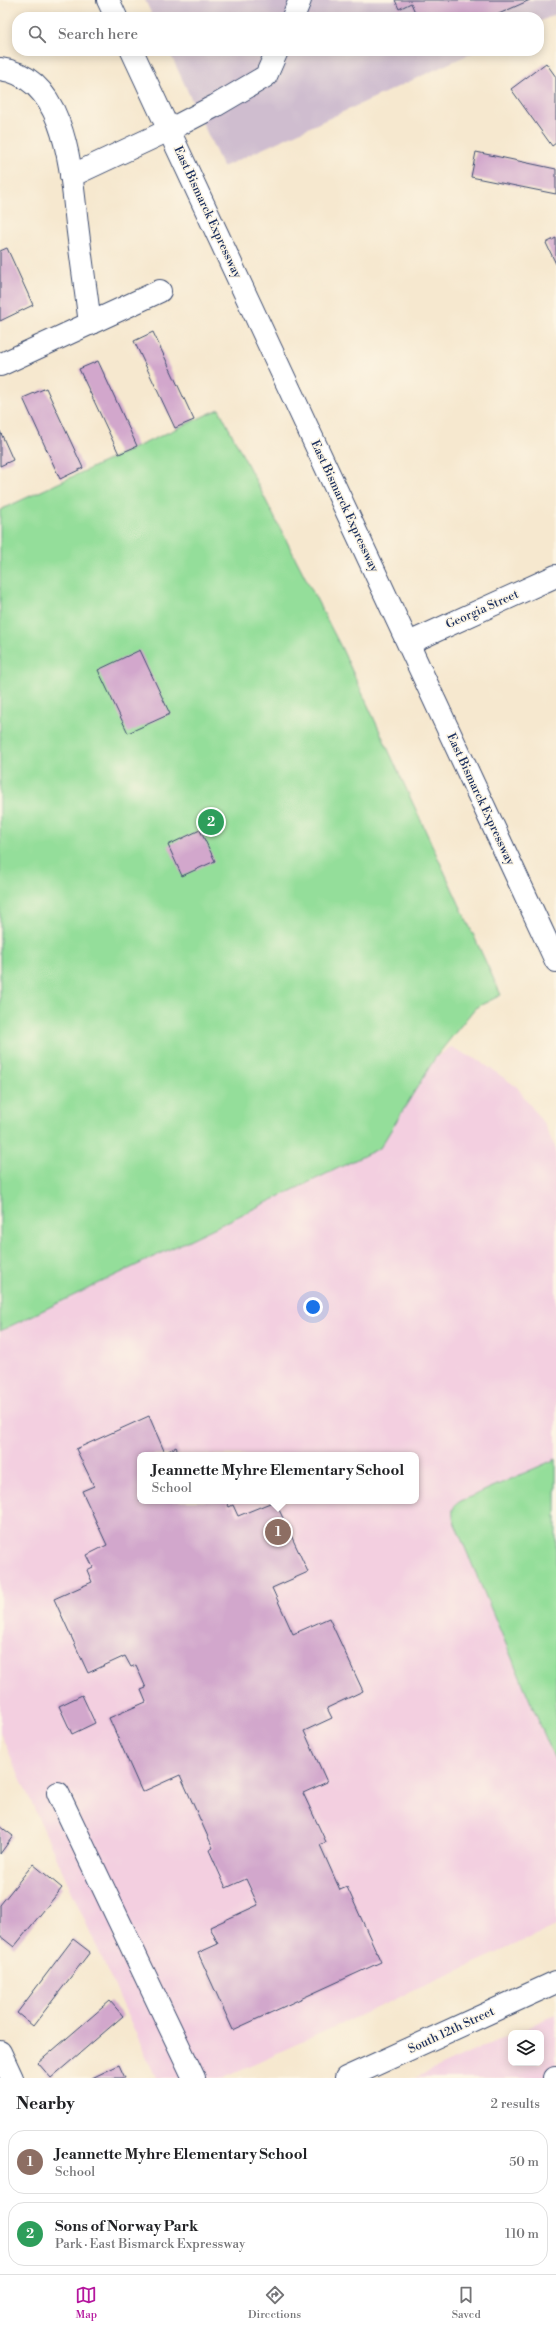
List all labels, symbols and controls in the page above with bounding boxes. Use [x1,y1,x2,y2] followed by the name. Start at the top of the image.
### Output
[12,12,544,56] search box
[26,23,48,45] icon: search
[58,25,138,44] text: Search here
[170,144,245,281] street label: East Bismarck Expressway
[307,438,382,575] street label: East Bismarck Expressway
[443,586,522,632] street label: Georgia Street
[443,731,518,868] street label: East Bismarck Expressway
[198,807,224,837] pin: 2
[303,1297,323,1317] your location
[137,1452,419,1504] popup
[152,1461,404,1480] text: Jeannette Myhre Elementary School
[152,1480,192,1496] text: School
[265,1517,291,1547] pin: 1
[406,2004,497,2057] street label: South 12th Street
[508,2030,544,2066] map controls
[508,2030,544,2066] button: layers
[16,2093,75,2115] text: Nearby
[491,2096,540,2112] text: 2 results
[55,2145,307,2164] text: Jeannette Myhre Elementary School
[27,2154,33,2170] text: 1
[509,2154,539,2170] text: 50 m
[55,2164,95,2180] text: School
[55,2217,198,2236] text: Sons of Norway Park
[26,2226,34,2242] text: 2
[505,2226,539,2242] text: 110 m
[55,2236,245,2252] text: Park · East Bismarck Expressway
[75,2284,97,2322] tab: Map
[248,2284,301,2322] tab: Directions
[452,2284,481,2322] tab: Saved

